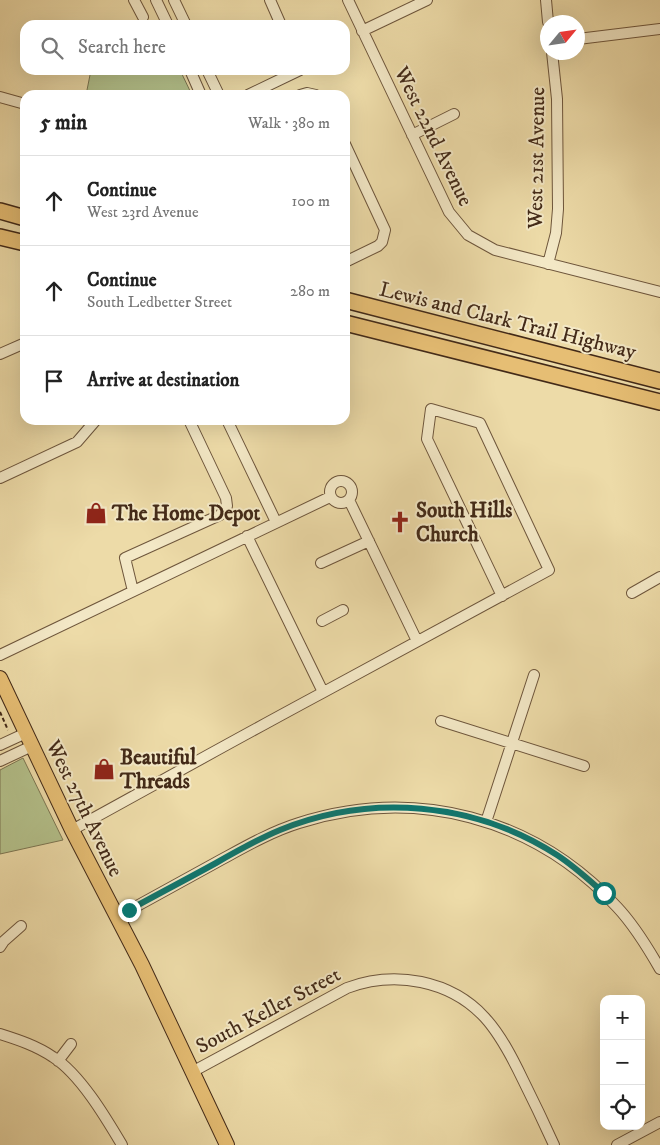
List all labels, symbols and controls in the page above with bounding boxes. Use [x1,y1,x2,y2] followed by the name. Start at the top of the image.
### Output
[540,15,585,60] north arrow
[20,20,350,75] search box
[38,34,66,62] icon: search
[78,36,166,59] text: Search here
[388,61,478,211] street label: West 22nd Avenue
[523,87,551,230] street label: West 21st Avenue
[40,110,87,136] text: 5 min
[248,113,330,133] text: Walk · 380 m
[87,179,157,202] text: Continue
[40,187,68,215] icon: ahead
[292,191,330,211] text: 100 m
[87,202,199,222] text: West 23rd Avenue
[87,269,157,292] text: Continue
[377,276,640,366] street label: Lewis and Clark Trail Highway
[40,277,68,305] icon: ahead
[290,281,330,301] text: 280 m
[87,292,232,312] text: South Ledbetter Street
[40,367,68,395] icon: arrive
[87,369,239,392] text: Arrive at destination
[416,498,512,548] place label: South Hills Church
[83,500,109,526] shop icon: The Home Depot
[111,501,261,527] place label: The Home Depot
[387,509,413,535] church icon: South Hills Church
[39,735,129,881] street label: West 27th Avenue
[119,745,197,795] place label: Beautiful Threads
[91,756,117,782] shop icon: Beautiful Threads
[593,882,616,905] route start
[118,899,141,922] route end
[192,962,345,1060] street label: South Keller Street
[600,995,645,1130] map controls
[600,995,645,1040] button: +
[600,1040,645,1085] button: −
[600,1085,645,1130] button: locate

